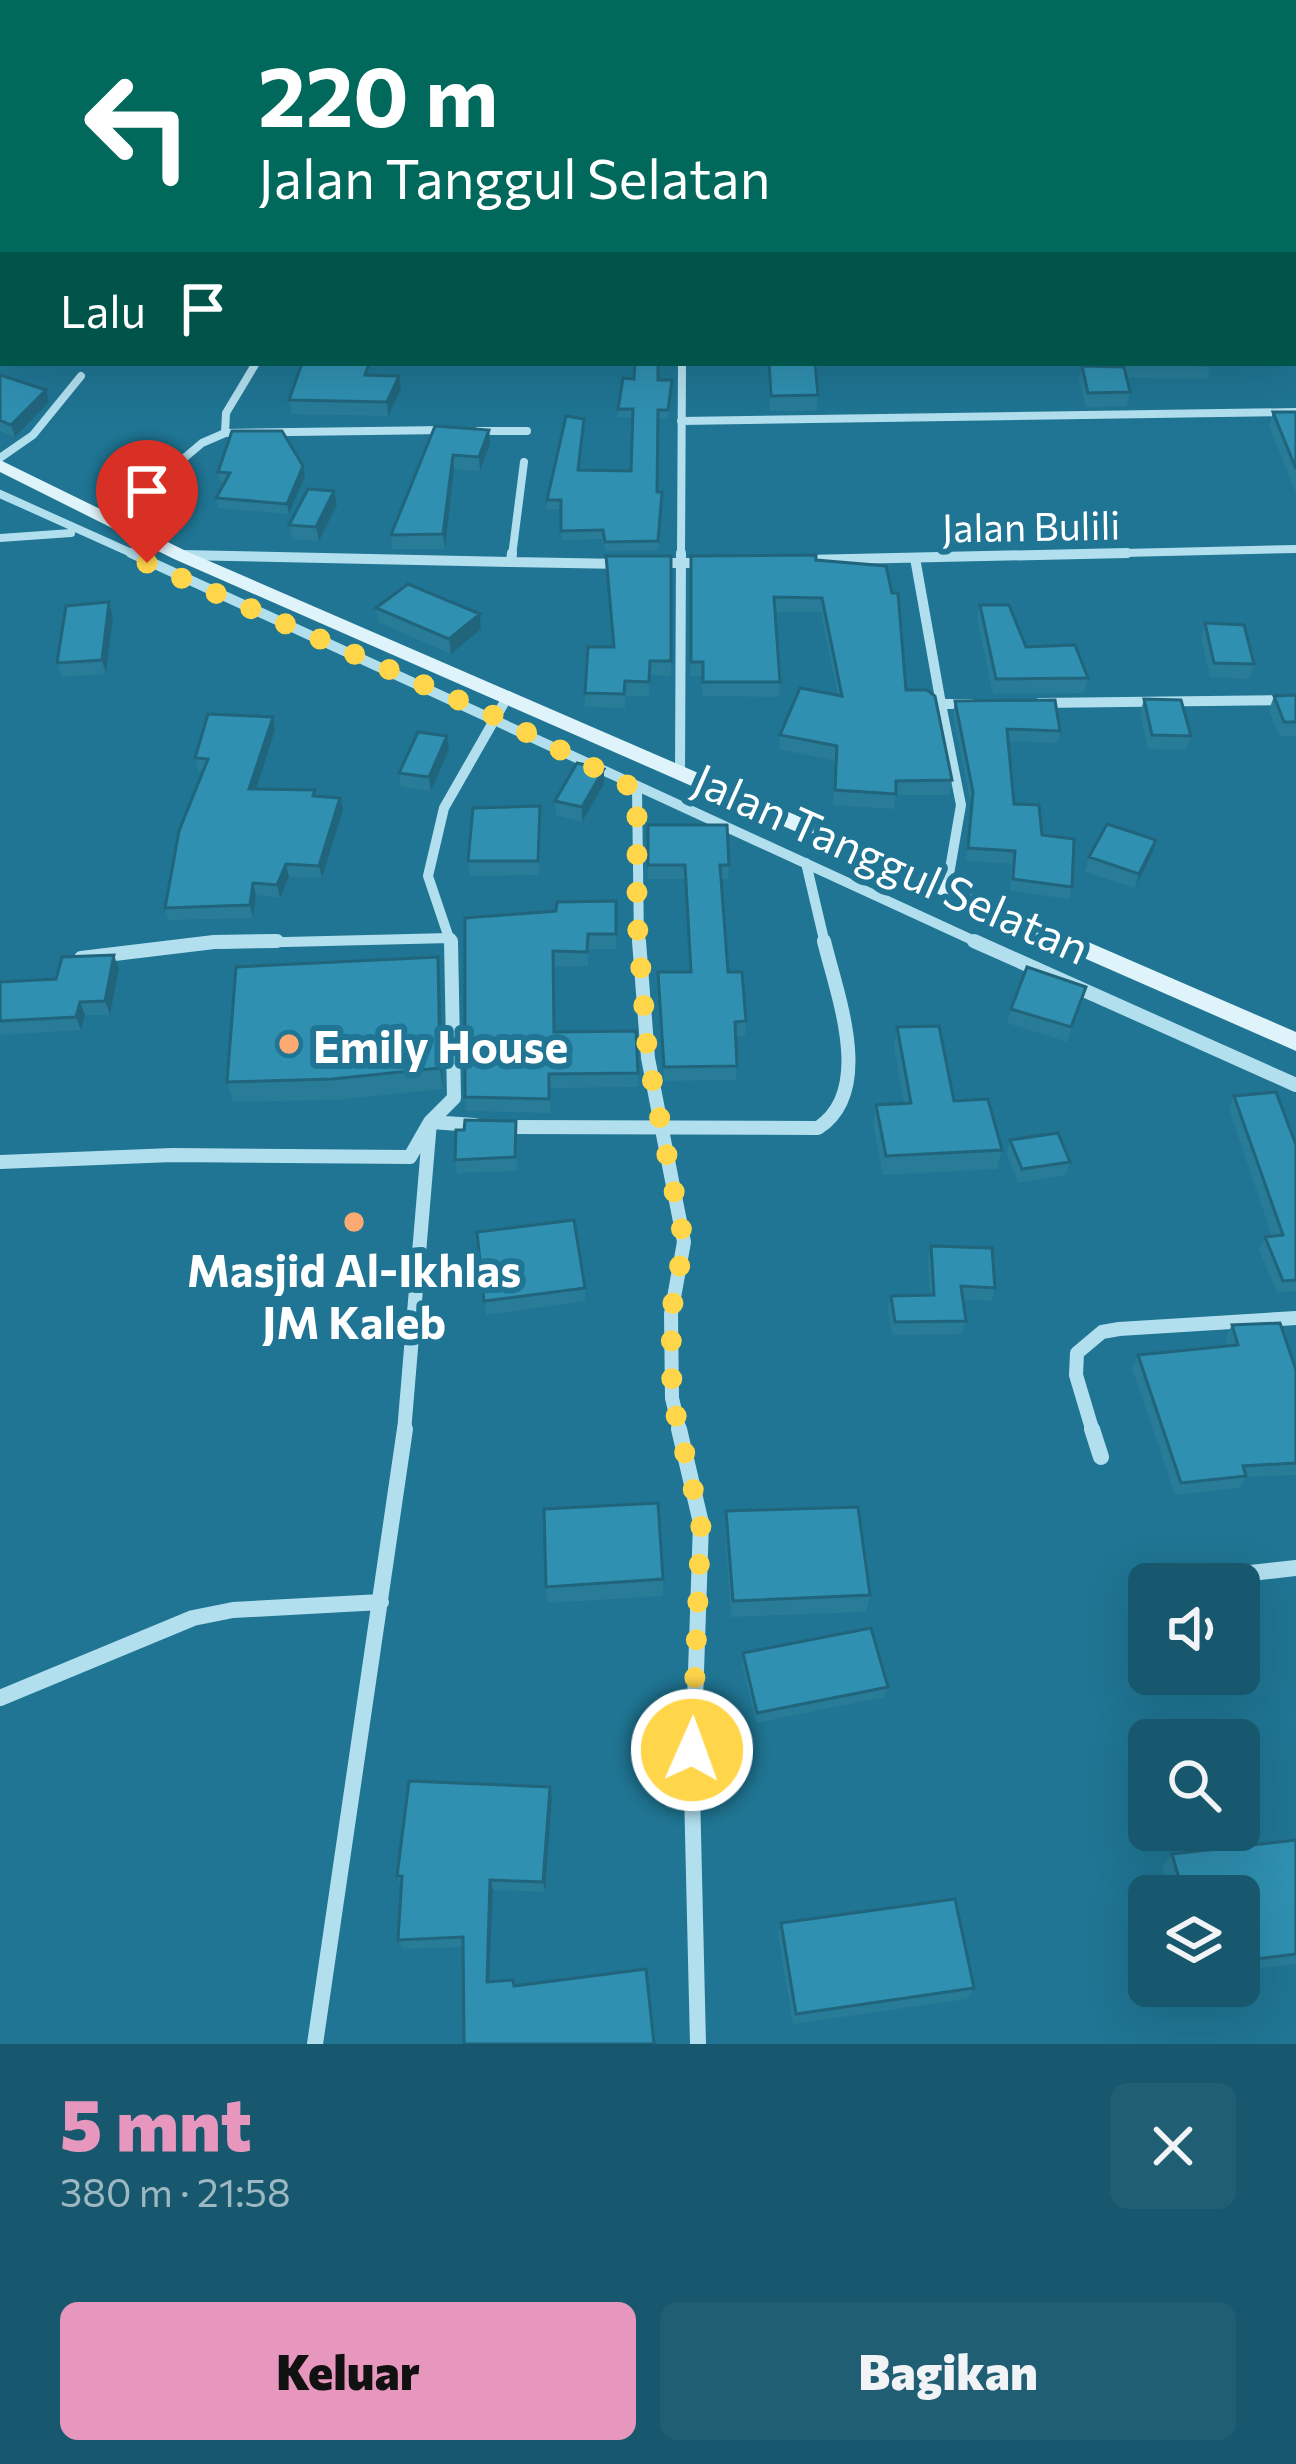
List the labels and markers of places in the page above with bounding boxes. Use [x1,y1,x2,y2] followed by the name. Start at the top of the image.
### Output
[96,440,198,563] pin
[313,1017,568,1072] place label: Emily House
[276,1031,302,1057] marker: Emily House
[341,1209,367,1235] marker: Masjid Al-Ikhlas JM Kaleb
[187,1241,521,1348] place label: Masjid Al-Ikhlas JM Kaleb

